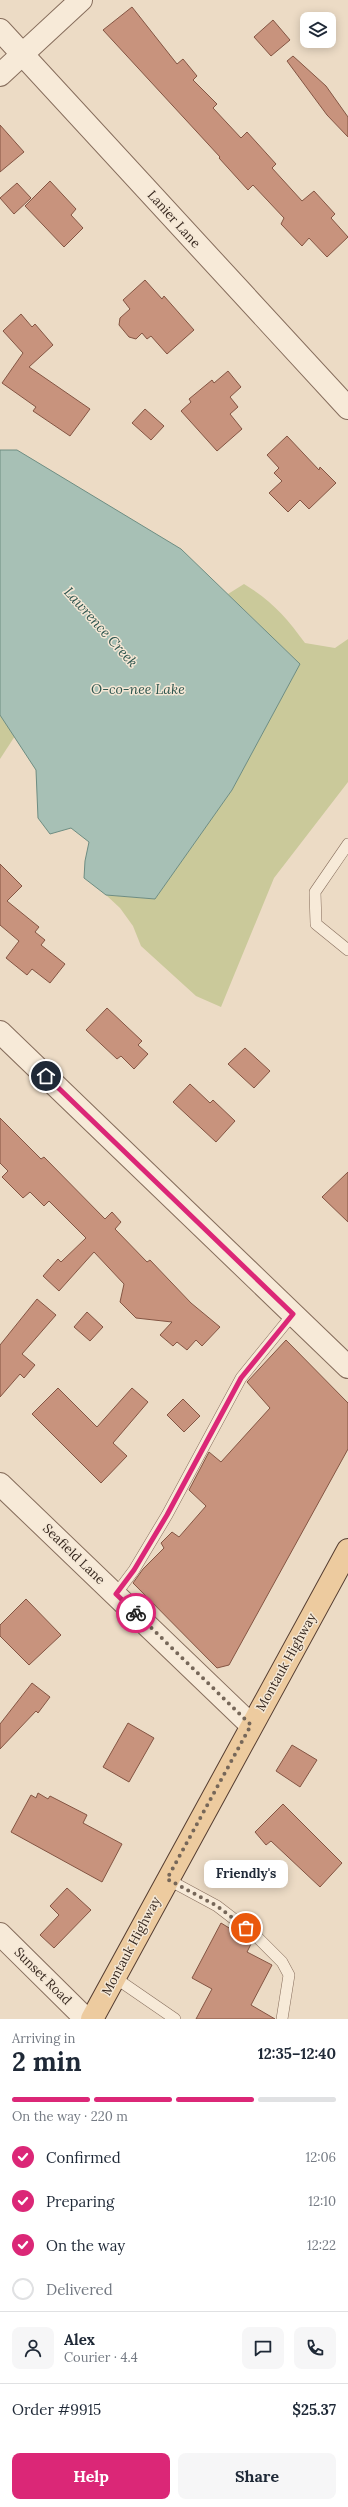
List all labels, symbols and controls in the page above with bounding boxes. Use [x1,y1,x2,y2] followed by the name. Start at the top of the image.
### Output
[300,12,336,48] map controls
[300,12,336,48] button: layers
[144,187,204,251] street label: Lanier Lane
[60,583,142,671] water label: Lawrence Creek
[91,680,185,698] water label: O-co-nee Lake
[29,1059,63,1093] pin
[35,1065,57,1087] icon: home
[39,1520,109,1588] street label: Seafield Lane
[116,1593,156,1633] courier
[125,1602,147,1624] icon: bike
[252,1610,320,1714] street label: Montauk Highway
[204,1860,288,1888] callout: Friendly's
[216,1865,276,1882] text: Friendly's
[98,1893,164,1998] street label: Montauk Highway
[229,1911,263,1945] pin
[235,1917,257,1939] icon: bag
[11,1944,76,2009] street label: Sunset Road
[12,2030,75,2047] text: Arriving in
[258,2044,336,2063] text: 12:35–12:40
[12,2045,82,2078] text: 2 min
[12,2108,128,2125] text: On the way · 220 m
[12,2146,34,2168] icon: check
[46,2148,121,2167] text: Confirmed
[305,2149,336,2166] text: 12:06
[12,2190,34,2212] icon: check
[46,2192,114,2211] text: Preparing
[308,2193,336,2210] text: 12:10
[12,2234,34,2256] icon: check
[46,2236,125,2255] text: On the way
[307,2237,336,2254] text: 12:22
[46,2280,113,2299] text: Delivered
[12,2327,54,2369] button: person
[242,2327,284,2369] button: chat
[294,2327,336,2369] button: phone
[64,2330,95,2349] text: Alex
[64,2349,138,2366] text: Courier · 4.4
[12,2400,101,2419] text: Order #9915
[292,2400,336,2419] text: $25.37
[12,2453,170,2499] button: Help
[178,2453,336,2499] button: Share

